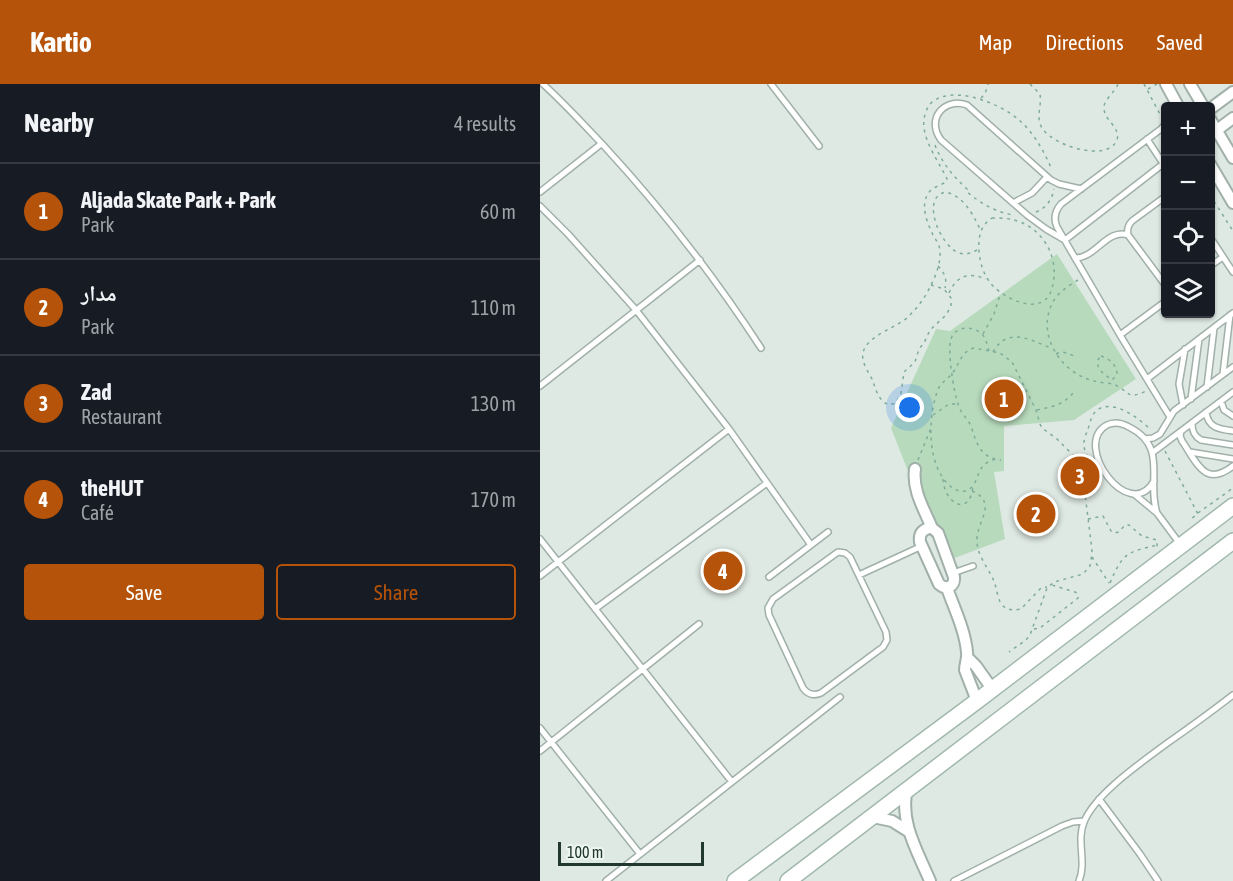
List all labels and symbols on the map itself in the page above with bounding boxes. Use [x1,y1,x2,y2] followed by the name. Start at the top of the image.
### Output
[984,376,1024,422] pin: 1
[895,393,924,422] your location
[1060,454,1100,498] pin: 3
[1016,492,1056,536] pin: 2
[704,548,742,594] pin: 4
[558,839,704,866] scale bar

